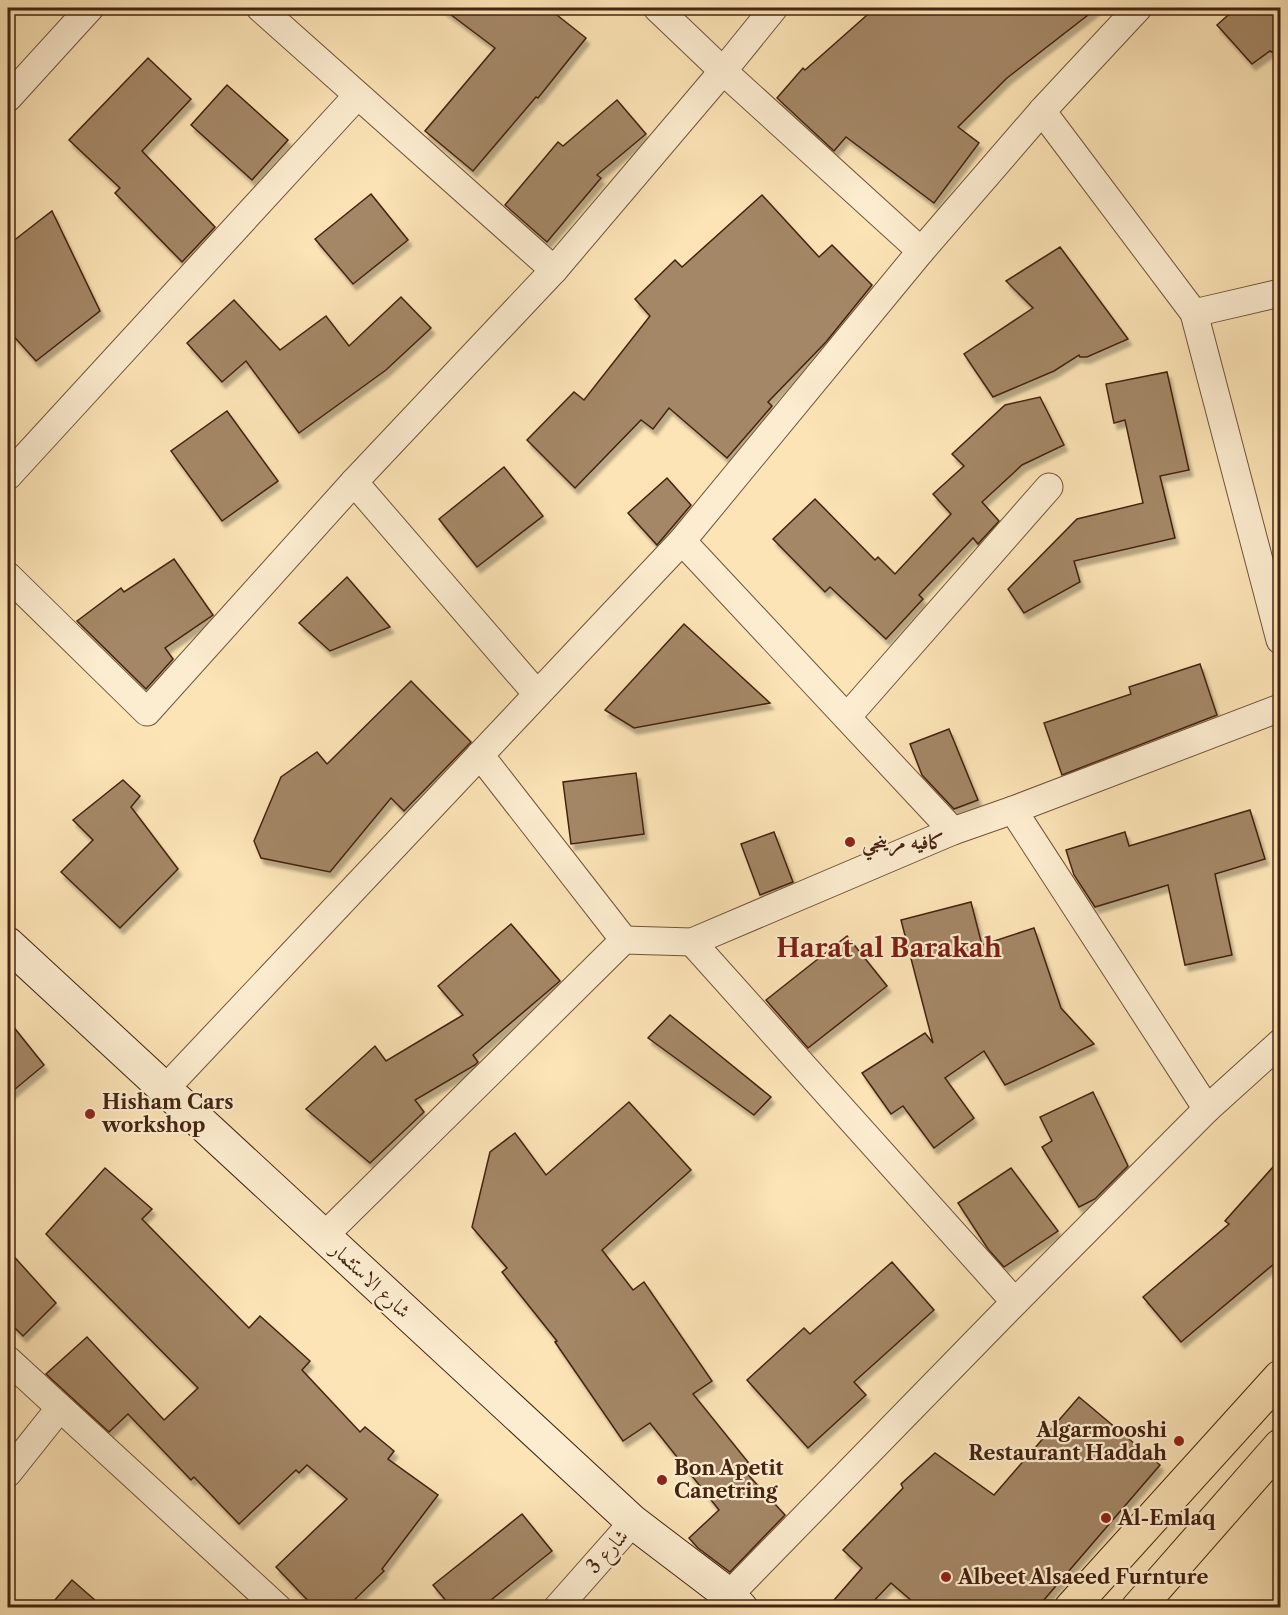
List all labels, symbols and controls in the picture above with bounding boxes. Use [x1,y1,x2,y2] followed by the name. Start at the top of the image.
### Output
[862,830,944,861] place label: كافيه مرينجي
[843,835,857,849] marker: كافيه مرينجي
[776,932,1002,964] district label: Harat al Barakah
[101,1090,234,1137] place label: Hisham Cars workshop
[83,1107,97,1121] marker: Hisham Cars workshop
[321,1236,416,1327] street label: شارع الاستثمار
[968,1418,1167,1465] place label: Algarmooshi Restaurant Haddah
[1172,1434,1186,1448] marker: Algarmooshi Restaurant Haddah
[674,1456,784,1503] place label: Bon Apetit Canetring
[655,1473,669,1487] marker: Bon Apetit Canetring
[1117,1506,1216,1530] place label: Al-Emlaq
[1099,1511,1113,1525] marker: Al-Emlaq
[581,1524,637,1582] street label: شارع 3
[957,1565,1208,1589] place label: Albeet Alsaeed Furnture
[939,1570,953,1584] marker: Albeet Alsaeed Furnture

